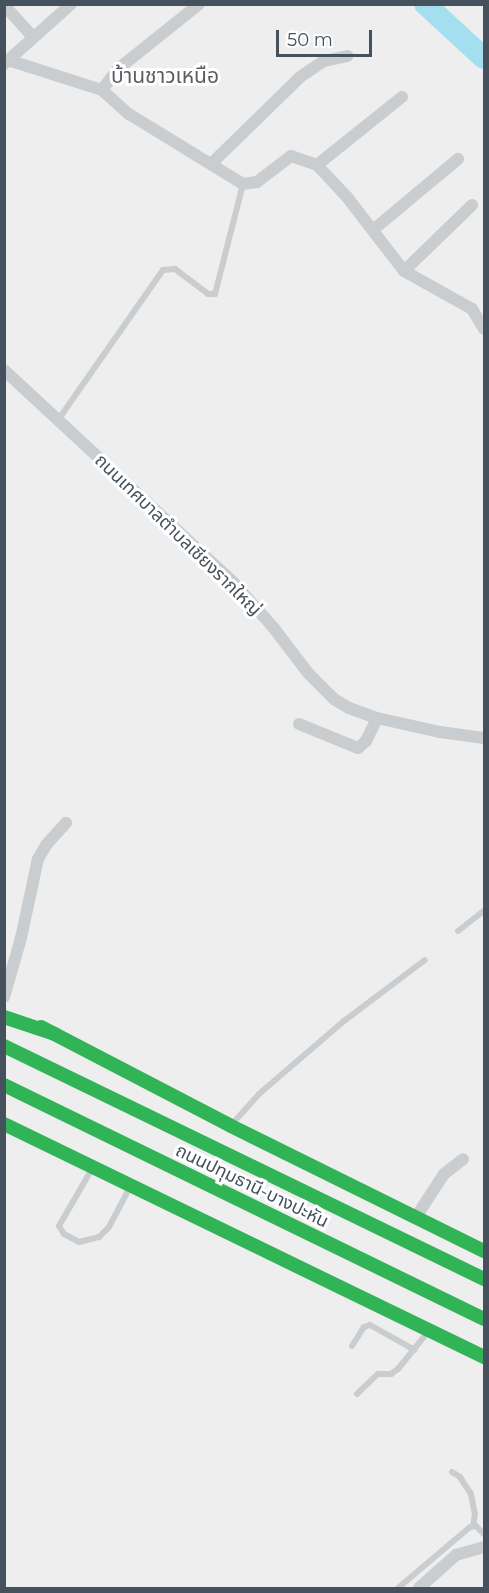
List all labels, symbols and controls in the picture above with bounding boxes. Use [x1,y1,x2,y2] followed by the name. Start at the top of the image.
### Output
[279,18,375,56] scale bar
[287,29,333,51] text: 50 m
[111,63,219,89] district label: บ้านชาวเหนือ
[90,450,266,620] street label: ถนนเทศบาลตำบลเชียงรากใหญ่
[172,1140,332,1232] street label: ถนนปทุมธานี-บางปะหัน

